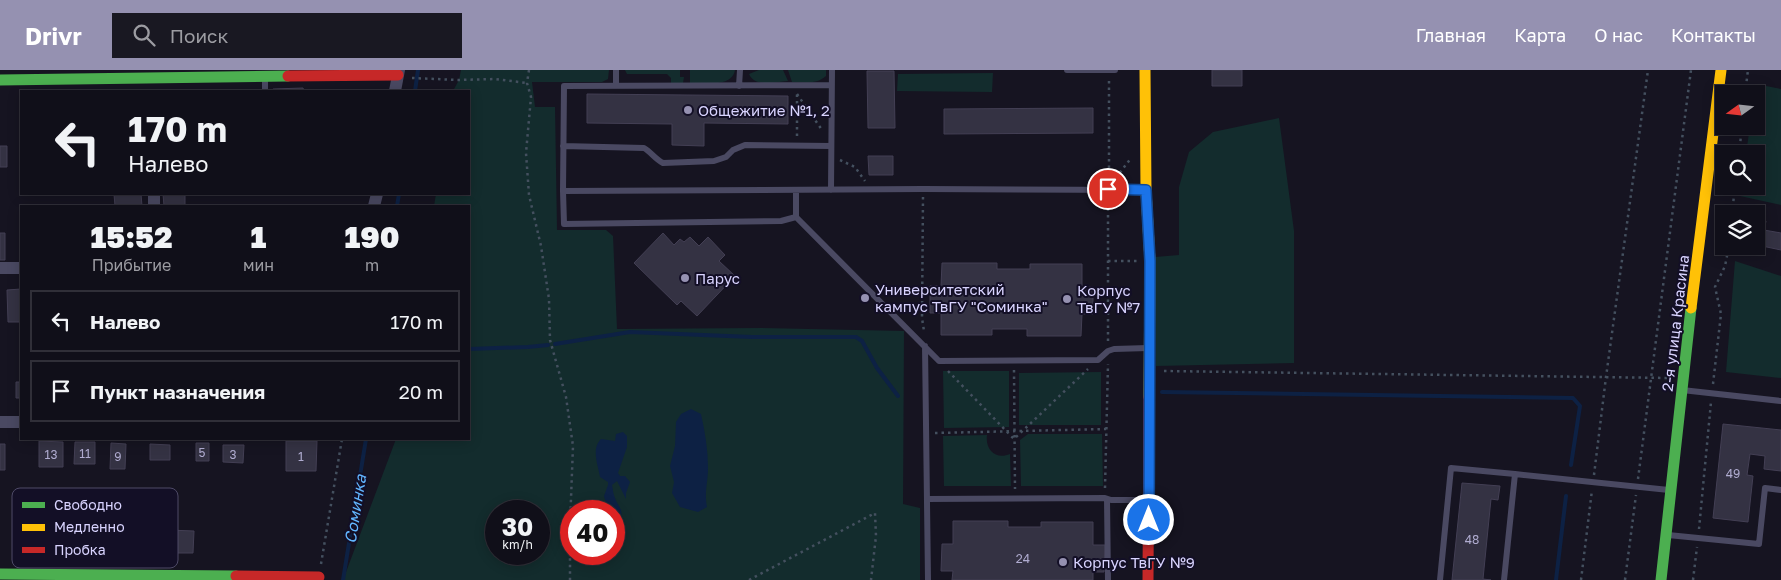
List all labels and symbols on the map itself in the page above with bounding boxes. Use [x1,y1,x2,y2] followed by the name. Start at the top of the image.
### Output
[1715,85,1765,135] north arrow
[698,101,830,119] place label: Общежитие №1, 2
[682,104,694,116] marker: Общежитие №1, 2
[1087,168,1129,210] pin
[1658,254,1692,392] street label: 2-я улица Красина
[695,269,740,287] place label: Парус
[679,272,691,284] marker: Парус
[875,280,1048,315] place label: Университетский кампус ТвГУ "Соминка"
[1077,281,1140,316] place label: Корпус ТвГУ №7
[859,292,871,304] marker: Университетский кампус ТвГУ "Соминка"
[1061,293,1073,305] marker: Корпус ТвГУ №7
[199,445,206,460] house number: 5
[79,446,91,461] house number: 11
[45,447,57,462] house number: 13
[229,447,237,462] house number: 3
[114,449,122,464] house number: 9
[298,449,304,464] house number: 1
[1726,466,1740,481] house number: 49
[340,472,370,545] water label: Соминка
[12,488,178,568] legend
[1122,493,1174,545] position arrow
[54,496,122,513] text: Свободно
[560,500,625,565] speed limit sign: 40
[54,518,125,535] text: Медленно
[1465,532,1479,547] house number: 48
[54,541,106,558] text: Пробка
[1016,551,1030,566] house number: 24
[1073,553,1195,571] place label: Корпус ТвГУ №9
[1057,556,1069,568] marker: Корпус ТвГУ №9

